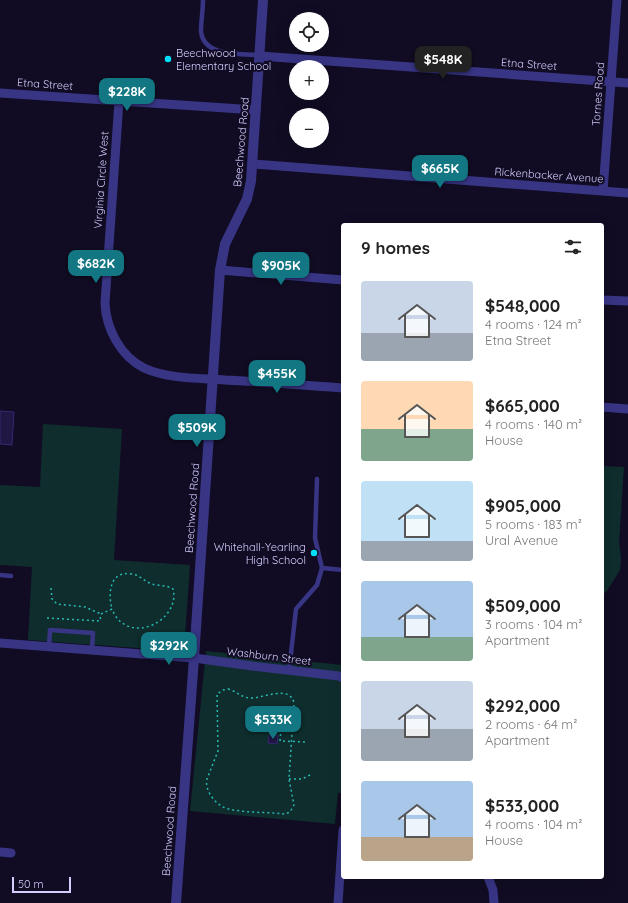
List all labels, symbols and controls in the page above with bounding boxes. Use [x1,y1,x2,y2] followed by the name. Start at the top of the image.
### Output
[289,12,329,148] map controls
[289,12,329,52] button: locate
[176,46,271,73] place label: Beechwood Elementary School
[415,46,471,80] pin: $548K
[424,51,462,67] text: $548K
[163,54,173,64] marker: Beechwood Elementary School
[501,55,558,73] street label: Etna Street
[289,60,329,100] button: +
[589,61,607,127] street label: Tornes Road
[17,75,74,93] street label: Etna Street
[99,78,155,112] pin: $228K
[108,83,146,99] text: $228K
[230,97,252,187] street label: Beechwood Road
[289,108,329,148] button: −
[91,130,111,229] street label: Virginia Circle West
[412,155,468,189] pin: $665K
[421,160,459,176] text: $665K
[494,164,604,186] street label: Rickenbacker Avenue
[562,236,584,258] icon: filters
[361,237,430,258] text: 9 homes
[68,250,124,284] pin: $682K
[253,252,309,286] pin: $905K
[77,255,115,271] text: $682K
[261,257,301,273] text: $905K
[485,295,560,316] text: $548,000
[393,297,441,345] icon: home
[485,316,582,332] text: 4 rooms · 124 m²
[485,332,551,348] text: Etna Street
[249,360,305,394] pin: $455K
[258,365,296,381] text: $455K
[485,395,560,416] text: $665,000
[393,397,441,445] icon: home
[169,414,225,448] pin: $509K
[485,416,582,432] text: 4 rooms · 140 m²
[177,419,217,435] text: $509K
[485,432,523,448] text: House
[182,463,202,553] street label: Beechwood Road
[485,495,561,516] text: $905,000
[393,497,441,545] icon: home
[485,516,582,532] text: 5 rooms · 183 m²
[485,532,558,548] text: Ural Avenue
[214,540,306,567] place label: Whitehall-Yearling High School
[309,548,319,558] marker: Whitehall-Yearling High School
[485,595,561,616] text: $509,000
[393,597,441,645] icon: home
[485,616,582,632] text: 3 rooms · 104 m²
[141,632,197,666] pin: $292K
[485,632,550,648] text: Apartment
[150,637,188,653] text: $292K
[226,644,312,668] street label: Washburn Street
[485,695,560,716] text: $292,000
[393,697,441,745] icon: home
[245,706,301,740] pin: $533K
[254,711,292,727] text: $533K
[485,716,577,732] text: 2 rooms · 64 m²
[485,732,550,748] text: Apartment
[159,786,179,876] street label: Beechwood Road
[485,795,559,816] text: $533,000
[393,797,441,845] icon: home
[485,816,582,832] text: 4 rooms · 104 m²
[485,832,523,848] text: House
[12,875,71,894] scale bar
[18,877,44,891] text: 50 m

